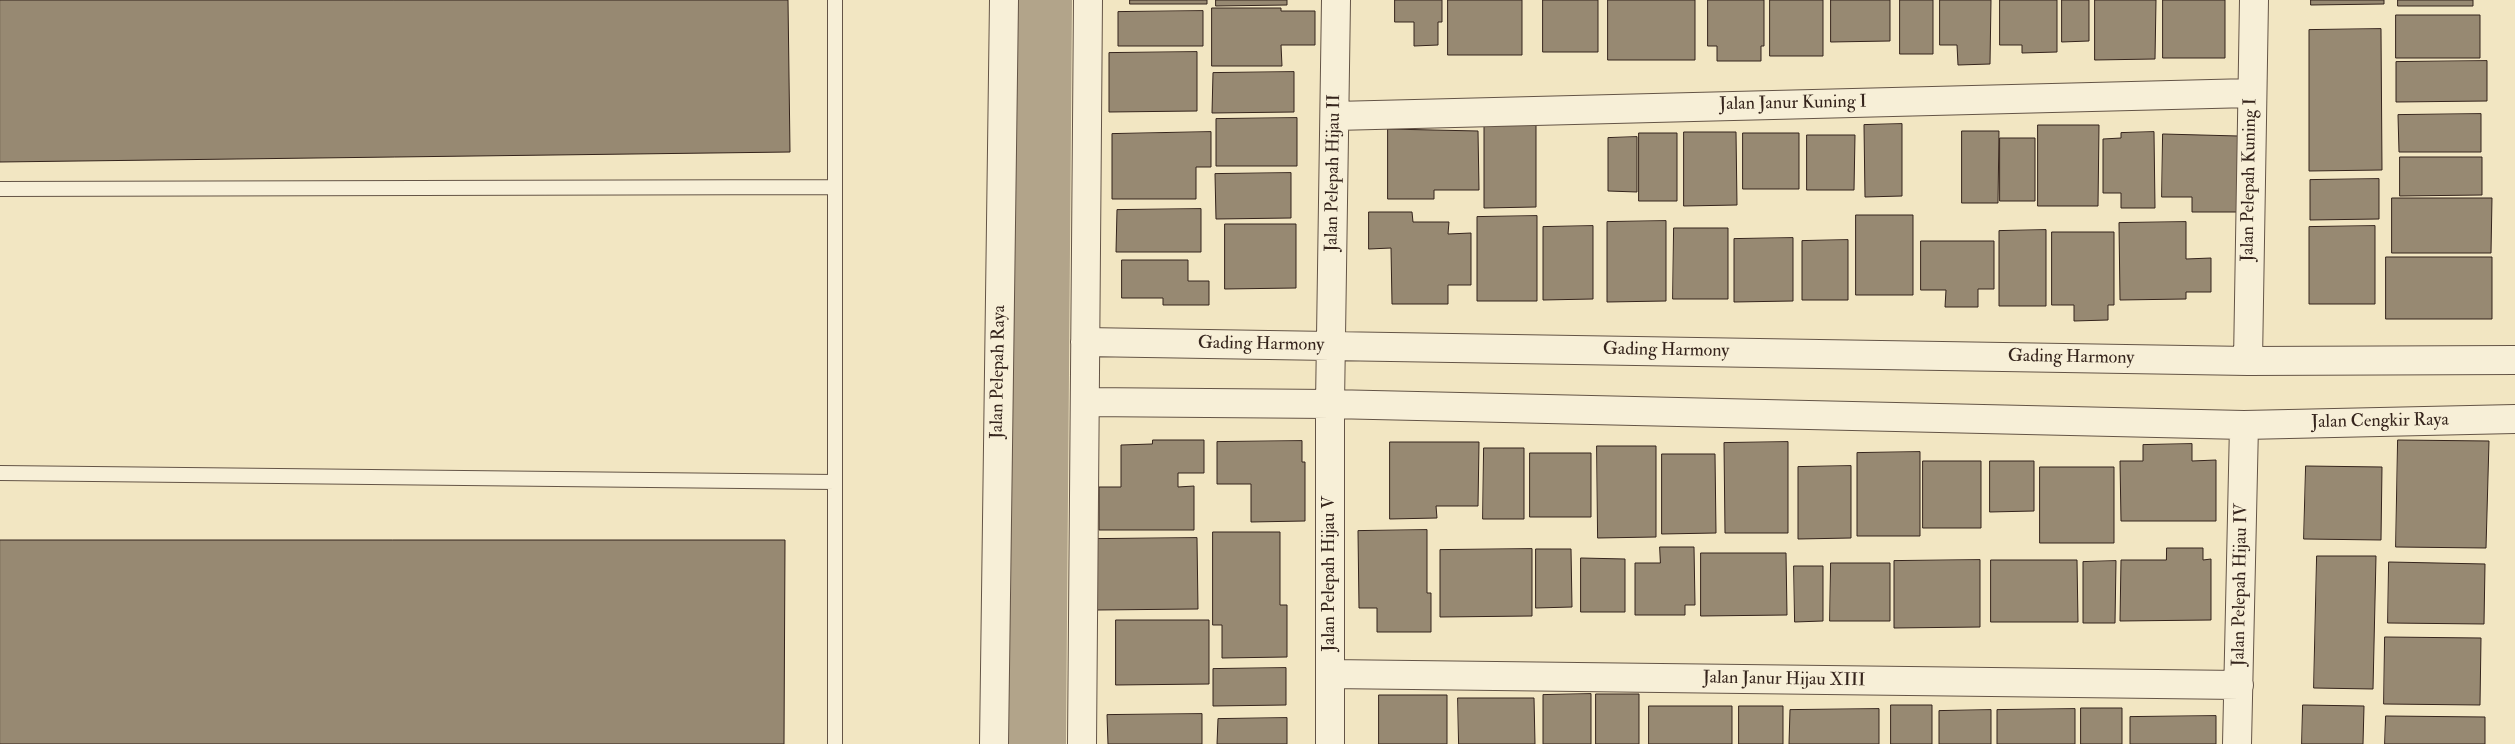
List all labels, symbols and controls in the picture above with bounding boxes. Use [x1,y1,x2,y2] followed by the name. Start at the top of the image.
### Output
[1719,92,1867,116] street label: Jalan Janur Kuning I
[1322,94,1346,252] street label: Jalan Pelepah Hijau II
[2238,98,2262,262] street label: Jalan Pelepah Kuning I
[987,305,1011,439] street label: Jalan Pelepah Raya
[1198,333,1324,357] street label: Gading Harmony
[1603,339,1729,363] street label: Gading Harmony
[2008,346,2134,370] street label: Gading Harmony
[2311,410,2449,434] street label: Jalan Cengkir Raya
[1319,496,1341,652] street label: Jalan Pelepah Hijau V
[2229,503,2253,667] street label: Jalan Pelepah Hijau IV
[1703,668,1865,692] street label: Jalan Janur Hijau XIII

